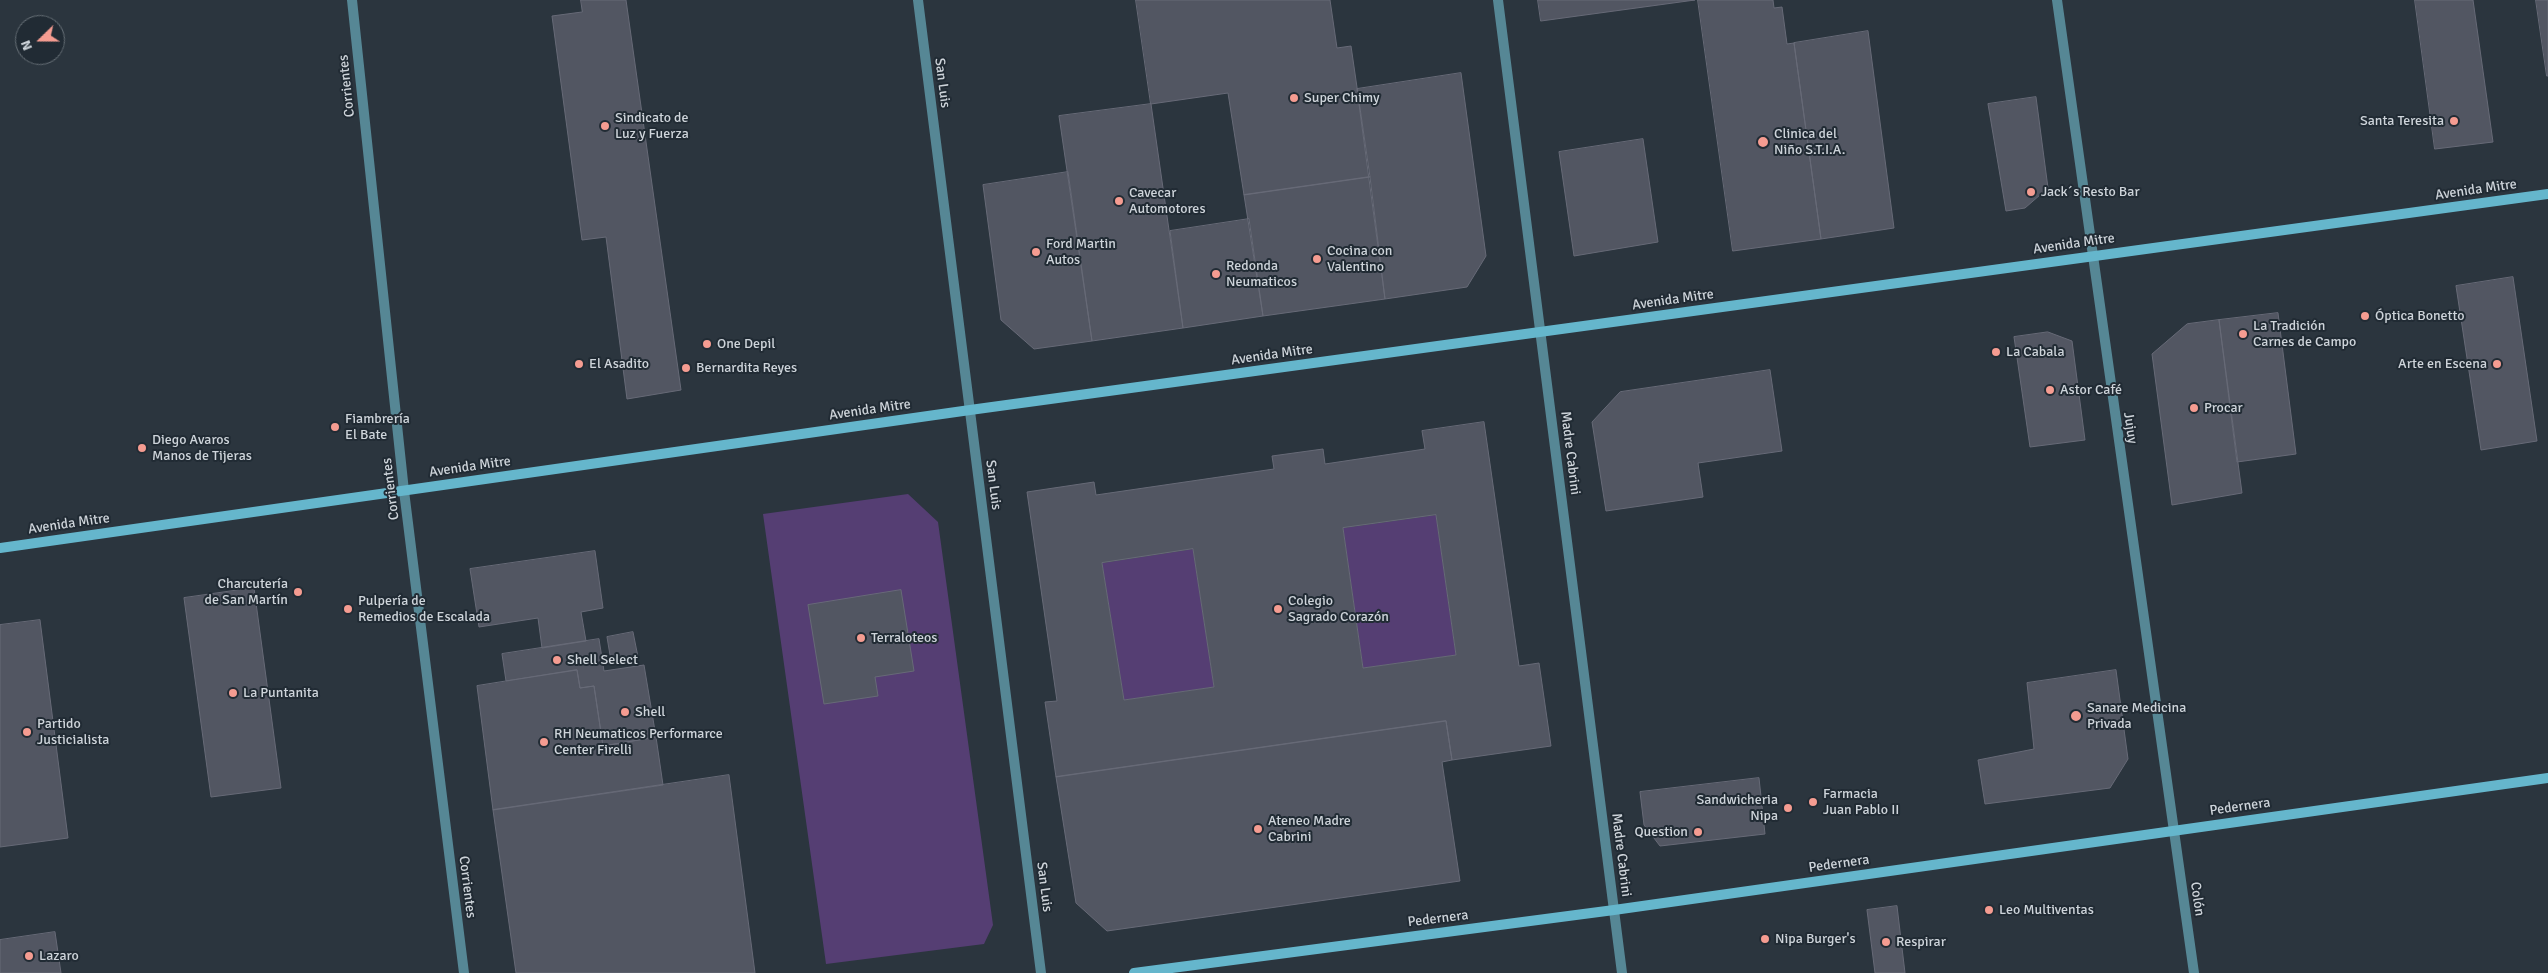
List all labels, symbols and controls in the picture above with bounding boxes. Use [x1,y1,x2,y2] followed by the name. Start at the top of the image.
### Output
[15,15,65,65] north arrow
[17,38,36,53] text: N
[335,54,359,118] street label: Corrientes
[931,57,953,109] street label: San Luis
[1304,90,1379,106] place label: Super Chimy
[1288,92,1300,104] marker: Super Chimy
[615,110,689,142] place label: Sindicato de Luz y Fuerza
[2360,113,2444,129] place label: Santa Teresita
[2448,115,2460,127] marker: Santa Teresita
[599,120,611,132] marker: Sindicato de Luz y Fuerza
[1774,126,1846,158] place label: Clinica del Niño S.T.I.A.
[1756,135,1770,149] marker: Clinica del Niño S.T.I.A.
[2434,176,2518,204] street label: Avenida Mitre
[2041,184,2140,200] place label: Jack´s Resto Bar
[1129,185,1206,218] place label: Cavecar Automotores
[2025,186,2037,198] marker: Jack´s Resto Bar
[1113,195,1125,207] marker: Cavecar Automotores
[2032,230,2116,258] street label: Avenida Mitre
[1046,236,1116,268] place label: Ford Martin Autos
[1327,243,1392,276] place label: Cocina con Valentino
[1030,246,1042,258] marker: Ford Martin Autos
[1311,253,1323,265] marker: Cocina con Valentino
[1226,258,1297,290] place label: Redonda Neumaticos
[1210,268,1222,280] marker: Redonda Neumaticos
[1631,286,1715,314] street label: Avenida Mitre
[2375,308,2465,324] place label: Óptica Bonetto
[2359,310,2371,322] marker: Óptica Bonetto
[2253,318,2356,351] place label: La Tradición Carnes de Campo
[2237,328,2249,340] marker: La Tradición Carnes de Campo
[717,336,775,352] place label: One Depil
[701,338,713,350] marker: One Depil
[1230,341,1314,369] street label: Avenida Mitre
[2006,344,2065,360] place label: La Cabala
[1990,346,2002,358] marker: La Cabala
[589,356,649,372] place label: El Asadito
[2398,356,2487,372] place label: Arte en Escena
[573,358,585,370] marker: El Asadito
[2491,358,2503,370] marker: Arte en Escena
[696,360,797,376] place label: Bernardita Reyes
[680,362,692,374] marker: Bernardita Reyes
[2060,382,2122,398] place label: Astor Café
[2044,384,2056,396] marker: Astor Café
[828,396,912,424] street label: Avenida Mitre
[2204,400,2243,416] place label: Procar
[2188,402,2200,414] marker: Procar
[1557,410,1583,496] street label: Madre Cabrini
[345,411,410,444] place label: Fiambrería El Bate
[2119,411,2141,445] street label: Jujuy
[329,421,341,433] marker: Fiambrería El Bate
[152,432,252,464] place label: Diego Avaros Manos de Tijeras
[136,442,148,454] marker: Diego Avaros Manos de Tijeras
[428,453,512,481] street label: Avenida Mitre
[379,457,403,521] street label: Corrientes
[982,459,1004,511] street label: San Luis
[27,510,111,538] street label: Avenida Mitre
[205,576,288,608] place label: Charcutería de San Martín
[292,586,304,598] marker: Charcutería de San Martín
[358,593,490,626] place label: Pulpería de Remedios de Escalada
[1288,593,1389,626] place label: Colegio Sagrado Corazón
[342,603,354,615] marker: Pulpería de Remedios de Escalada
[1272,603,1284,615] marker: Colegio Sagrado Corazón
[871,630,937,646] place label: Terraloteos
[855,632,867,644] marker: Terraloteos
[567,652,638,668] place label: Shell Select
[551,654,563,666] marker: Shell Select
[243,685,319,701] place label: La Puntanita
[227,687,239,699] marker: La Puntanita
[2087,700,2186,732] place label: Sanare Medicina Privada
[635,704,665,720] place label: Shell
[619,706,631,718] marker: Shell
[2069,709,2083,723] marker: Sanare Medicina Privada
[37,716,109,749] place label: Partido Justicialista
[21,726,33,738] marker: Partido Justicialista
[554,726,723,759] place label: RH Neumaticos Performarce Center Firelli
[538,736,550,748] marker: RH Neumaticos Performarce Center Firelli
[1823,786,1899,819] place label: Farmacia Juan Pablo II
[1696,792,1778,824] place label: Sandwicheria Nipa
[2209,794,2271,820] street label: Pedernera
[1807,796,1819,808] marker: Farmacia Juan Pablo II
[1782,802,1794,814] marker: Sandwicheria Nipa
[1608,812,1634,898] street label: Madre Cabrini
[1268,813,1351,846] place label: Ateneo Madre Cabrini
[1252,823,1264,835] marker: Ateneo Madre Cabrini
[1634,824,1688,840] place label: Question
[1692,826,1704,838] marker: Question
[1808,851,1870,877] street label: Pedernera
[455,855,479,919] street label: Corrientes
[1033,861,1055,913] street label: San Luis
[2186,881,2208,917] street label: Colón
[1999,902,2094,918] place label: Leo Multiventas
[1983,904,1995,916] marker: Leo Multiventas
[1407,907,1469,931] street label: Pedernera
[1775,931,1856,947] place label: Nipa Burger's
[1759,933,1771,945] marker: Nipa Burger's
[1896,934,1946,950] place label: Respirar
[1880,936,1892,948] marker: Respirar
[39,948,79,964] place label: Lazaro
[23,950,35,962] marker: Lazaro

